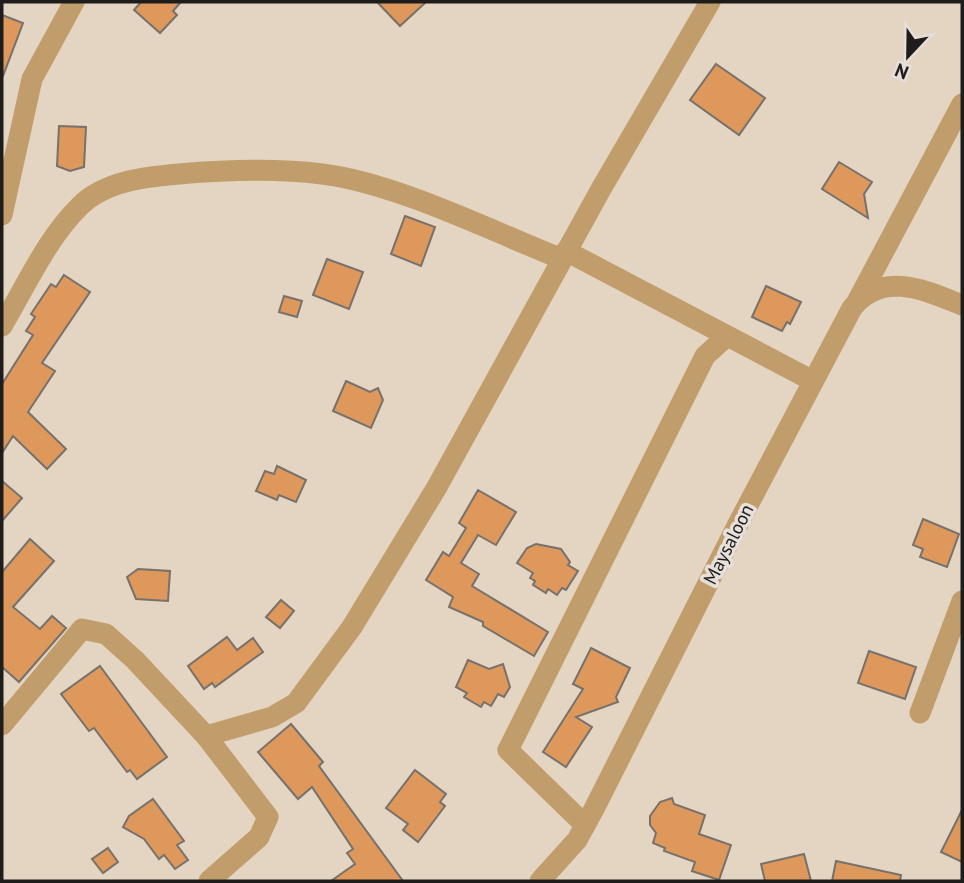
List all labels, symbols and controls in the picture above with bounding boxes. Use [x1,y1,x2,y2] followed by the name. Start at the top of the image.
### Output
[873,21,943,91] north arrow
[891,58,912,85] text: N
[698,500,758,588] street label: Maysaloon

